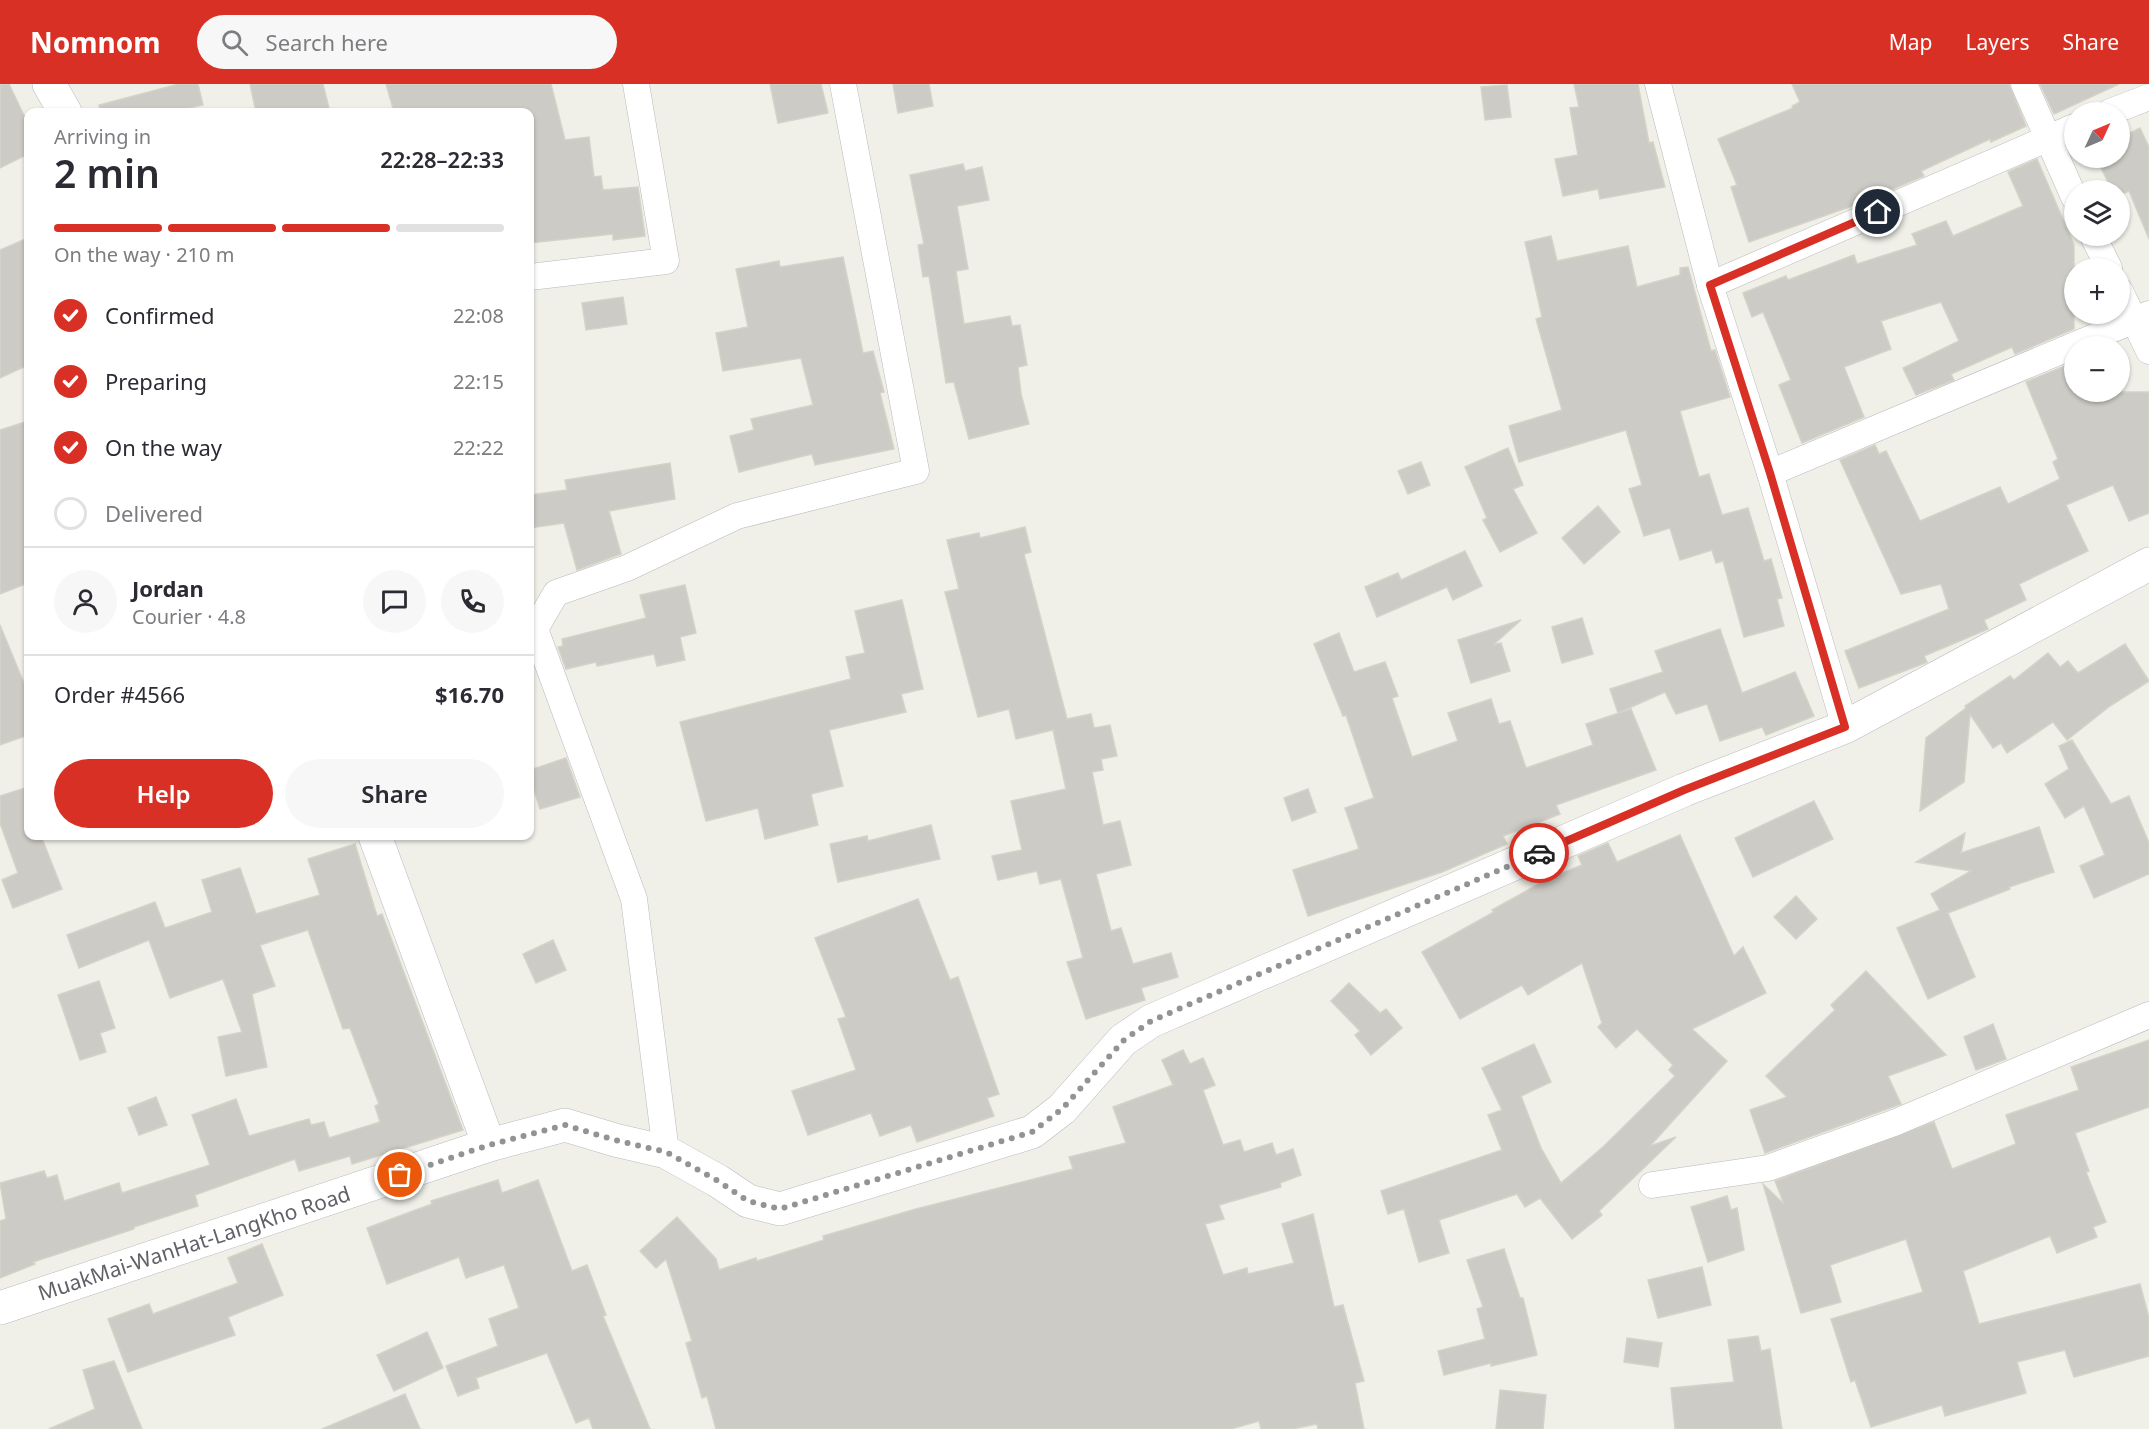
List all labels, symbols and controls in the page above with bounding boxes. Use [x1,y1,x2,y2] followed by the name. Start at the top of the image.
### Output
[197,15,617,69] search box
[30,23,161,61] text: Nomnom
[218,26,251,59] icon: search
[266,27,388,57] text: Search here
[1889,28,1933,56] text: Map
[1966,28,2030,56] text: Layers
[2063,28,2119,56] text: Share
[2064,102,2130,168] north arrow
[2064,102,2130,402] map controls
[54,123,151,150] text: Arriving in
[380,144,504,174] text: 22:28–22:33
[54,146,160,199] text: 2 min
[2064,180,2130,246] button: layers
[1852,186,1903,237] pin
[1861,195,1894,228] icon: home
[54,241,234,268] text: On the way · 210 m
[2064,258,2130,324] button: +
[54,299,87,332] icon: check
[105,300,215,330] text: Confirmed
[453,302,504,329] text: 22:08
[2064,336,2130,402] button: −
[54,365,87,398] icon: check
[105,366,207,396] text: Preparing
[453,368,504,395] text: 22:15
[54,431,87,464] icon: check
[105,432,222,462] text: On the way
[453,434,504,461] text: 22:22
[105,498,203,528] text: Delivered
[54,570,117,633] button: person
[363,570,426,633] button: chat
[441,570,504,633] button: phone
[132,573,204,603] text: Jordan
[132,603,246,630] text: Courier · 4.8
[54,679,185,709] text: Order #4566
[435,679,504,709] text: $16.70
[54,759,273,828] button: Help
[285,759,504,828] button: Share
[1509,823,1569,883] courier
[1523,837,1556,870] icon: car
[374,1149,425,1200] pin
[383,1158,416,1191] icon: bag
[34,1179,354,1307] street label: MuakMai-WanHat-LangKho Road

